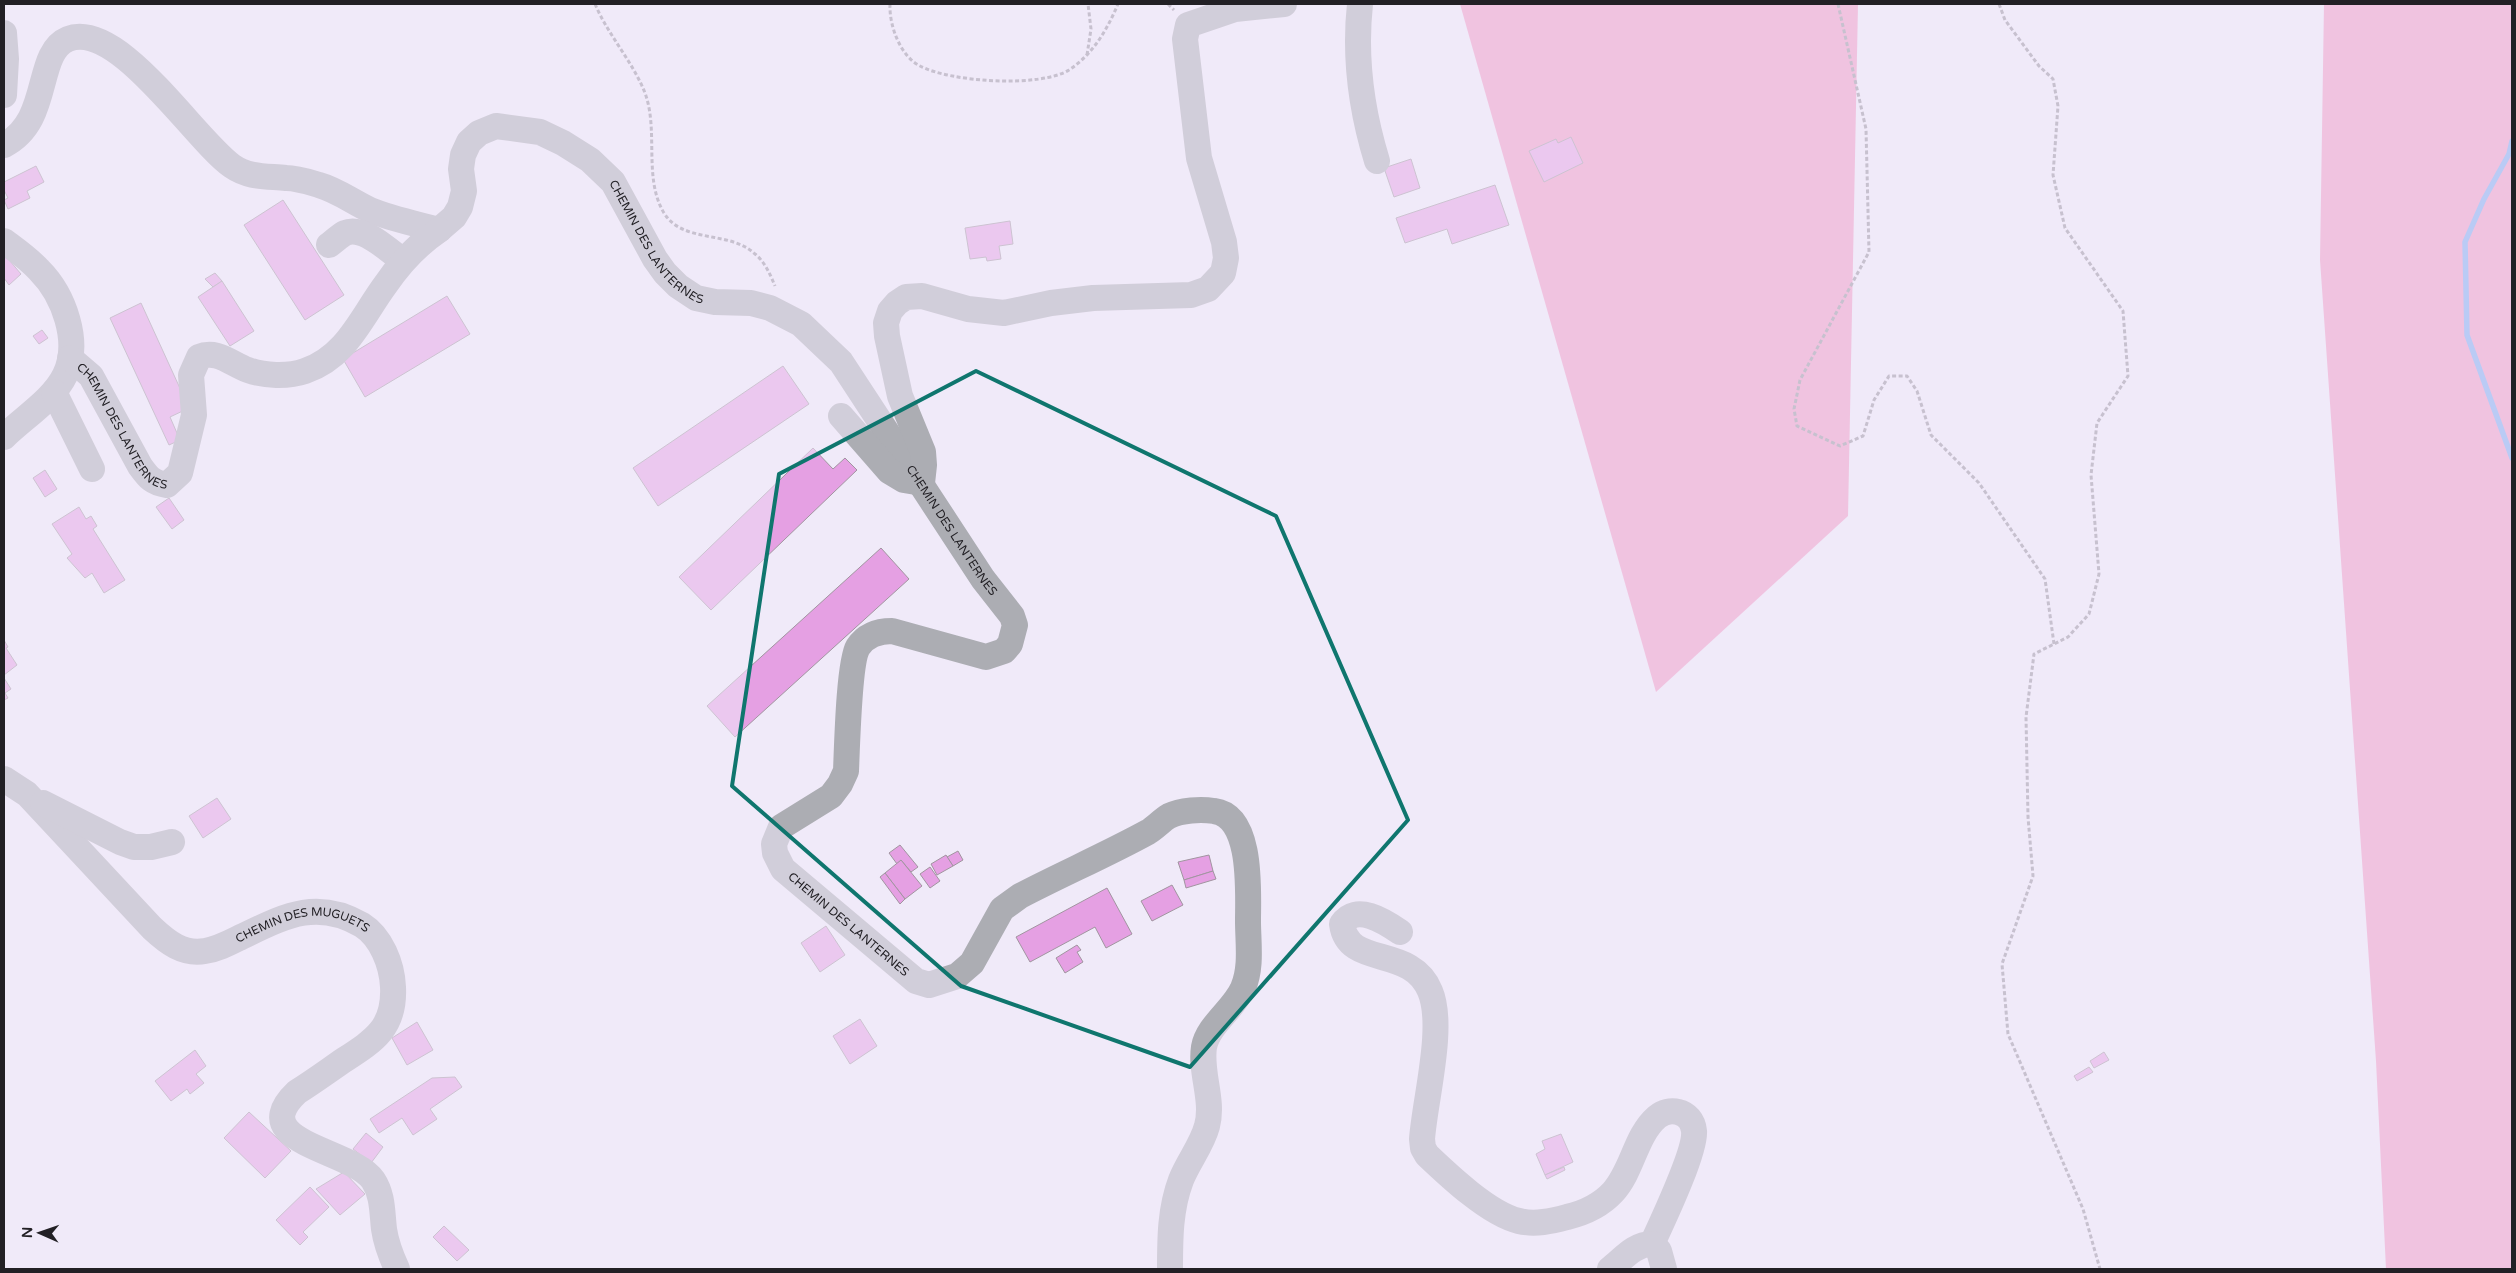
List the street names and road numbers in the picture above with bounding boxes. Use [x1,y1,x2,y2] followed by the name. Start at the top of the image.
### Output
[606,178,705,306] street label: CHEMIN DES LANTERNES
[74,360,169,492] street label: CHEMIN DES LANTERNES
[903,463,1000,598] street label: CHEMIN DES LANTERNES
[785,869,912,979] street label: CHEMIN DES LANTERNES
[233,905,372,946] street label: CHEMIN DES MUGUETS

